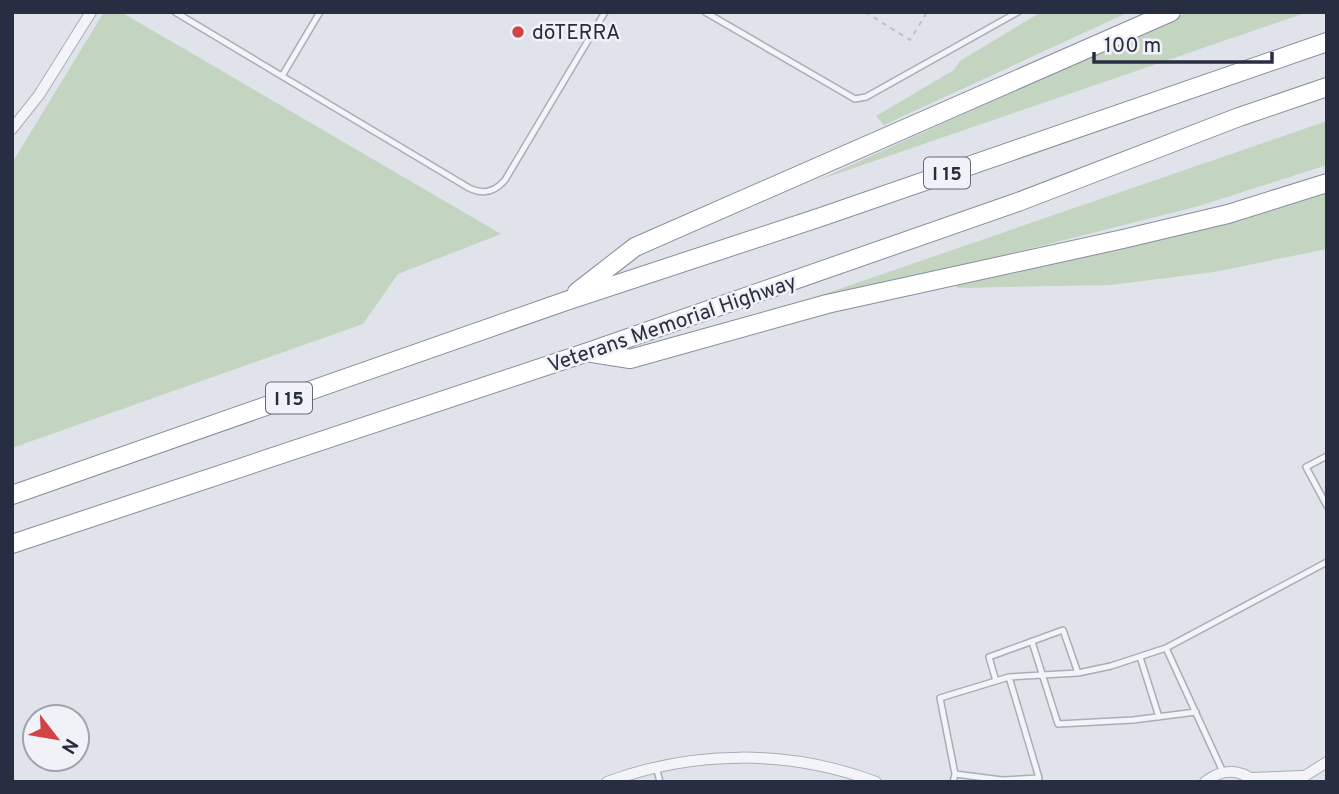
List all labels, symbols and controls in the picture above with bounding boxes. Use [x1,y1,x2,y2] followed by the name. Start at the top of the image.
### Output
[532,20,620,47] place label: dōTERRA
[1094,21,1272,65] scale bar
[510,24,526,40] marker: dōTERRA
[1104,33,1161,60] text: 100 m
[924,158,970,188] road number: I 15
[545,269,800,380] street label: Veterans Memorial Highway
[266,382,312,414] road number: I 15
[21,703,91,773] north arrow
[55,734,83,758] text: N

